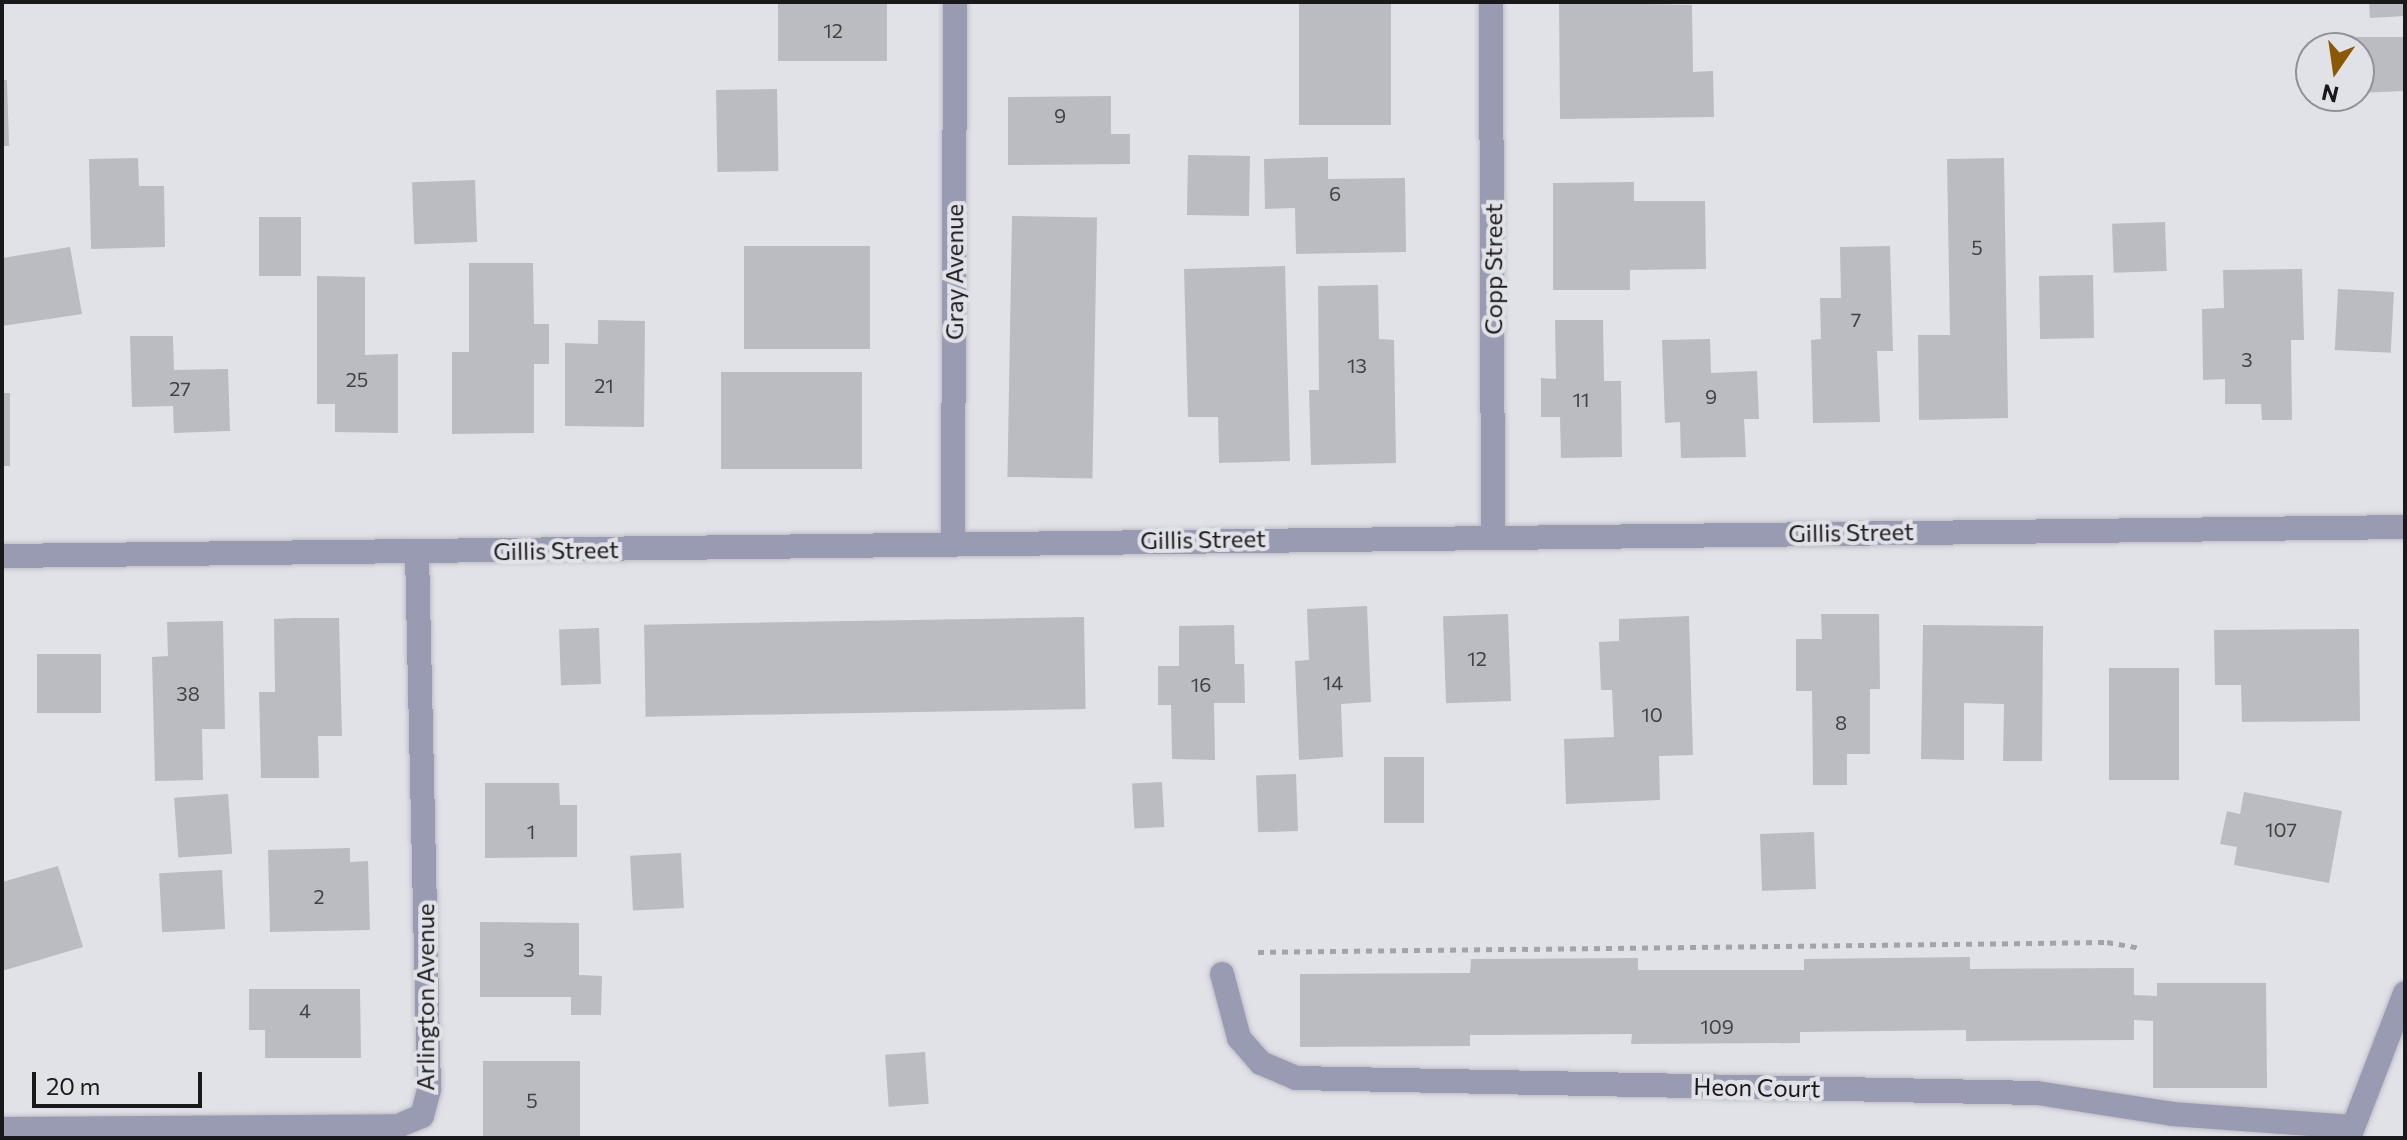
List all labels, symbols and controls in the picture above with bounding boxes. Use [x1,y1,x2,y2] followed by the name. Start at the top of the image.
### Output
[823,18,843,42] house number: 12
[2295,32,2375,112] north arrow
[2319,79,2341,109] text: N
[1054,103,1066,127] house number: 9
[1329,181,1341,205] house number: 6
[1479,203,1507,335] street label: Copp Street
[940,204,968,340] street label: Gray Avenue
[1971,235,1983,259] house number: 5
[1851,307,1861,331] house number: 7
[2241,347,2253,371] house number: 3
[1347,353,1367,377] house number: 13
[346,367,368,391] house number: 25
[594,373,614,397] house number: 21
[169,376,191,400] house number: 27
[1705,384,1717,408] house number: 9
[1572,387,1590,411] house number: 11
[1788,517,1914,547] street label: Gillis Street
[1140,524,1266,554] street label: Gillis Street
[493,535,619,565] street label: Gillis Street
[1467,646,1487,670] house number: 12
[1323,670,1343,694] house number: 14
[1191,672,1211,696] house number: 16
[176,681,200,705] house number: 38
[1641,702,1663,726] house number: 10
[1835,710,1847,734] house number: 8
[2265,817,2297,841] house number: 107
[527,819,535,843] house number: 1
[313,884,325,908] house number: 2
[411,903,439,1091] street label: Arlington Avenue
[523,937,535,961] house number: 3
[299,998,311,1022] house number: 4
[1700,1014,1734,1038] house number: 109
[36,1056,206,1106] scale bar
[46,1071,100,1100] text: 20 m
[1693,1071,1821,1103] street label: Heon Court
[526,1088,538,1112] house number: 5

